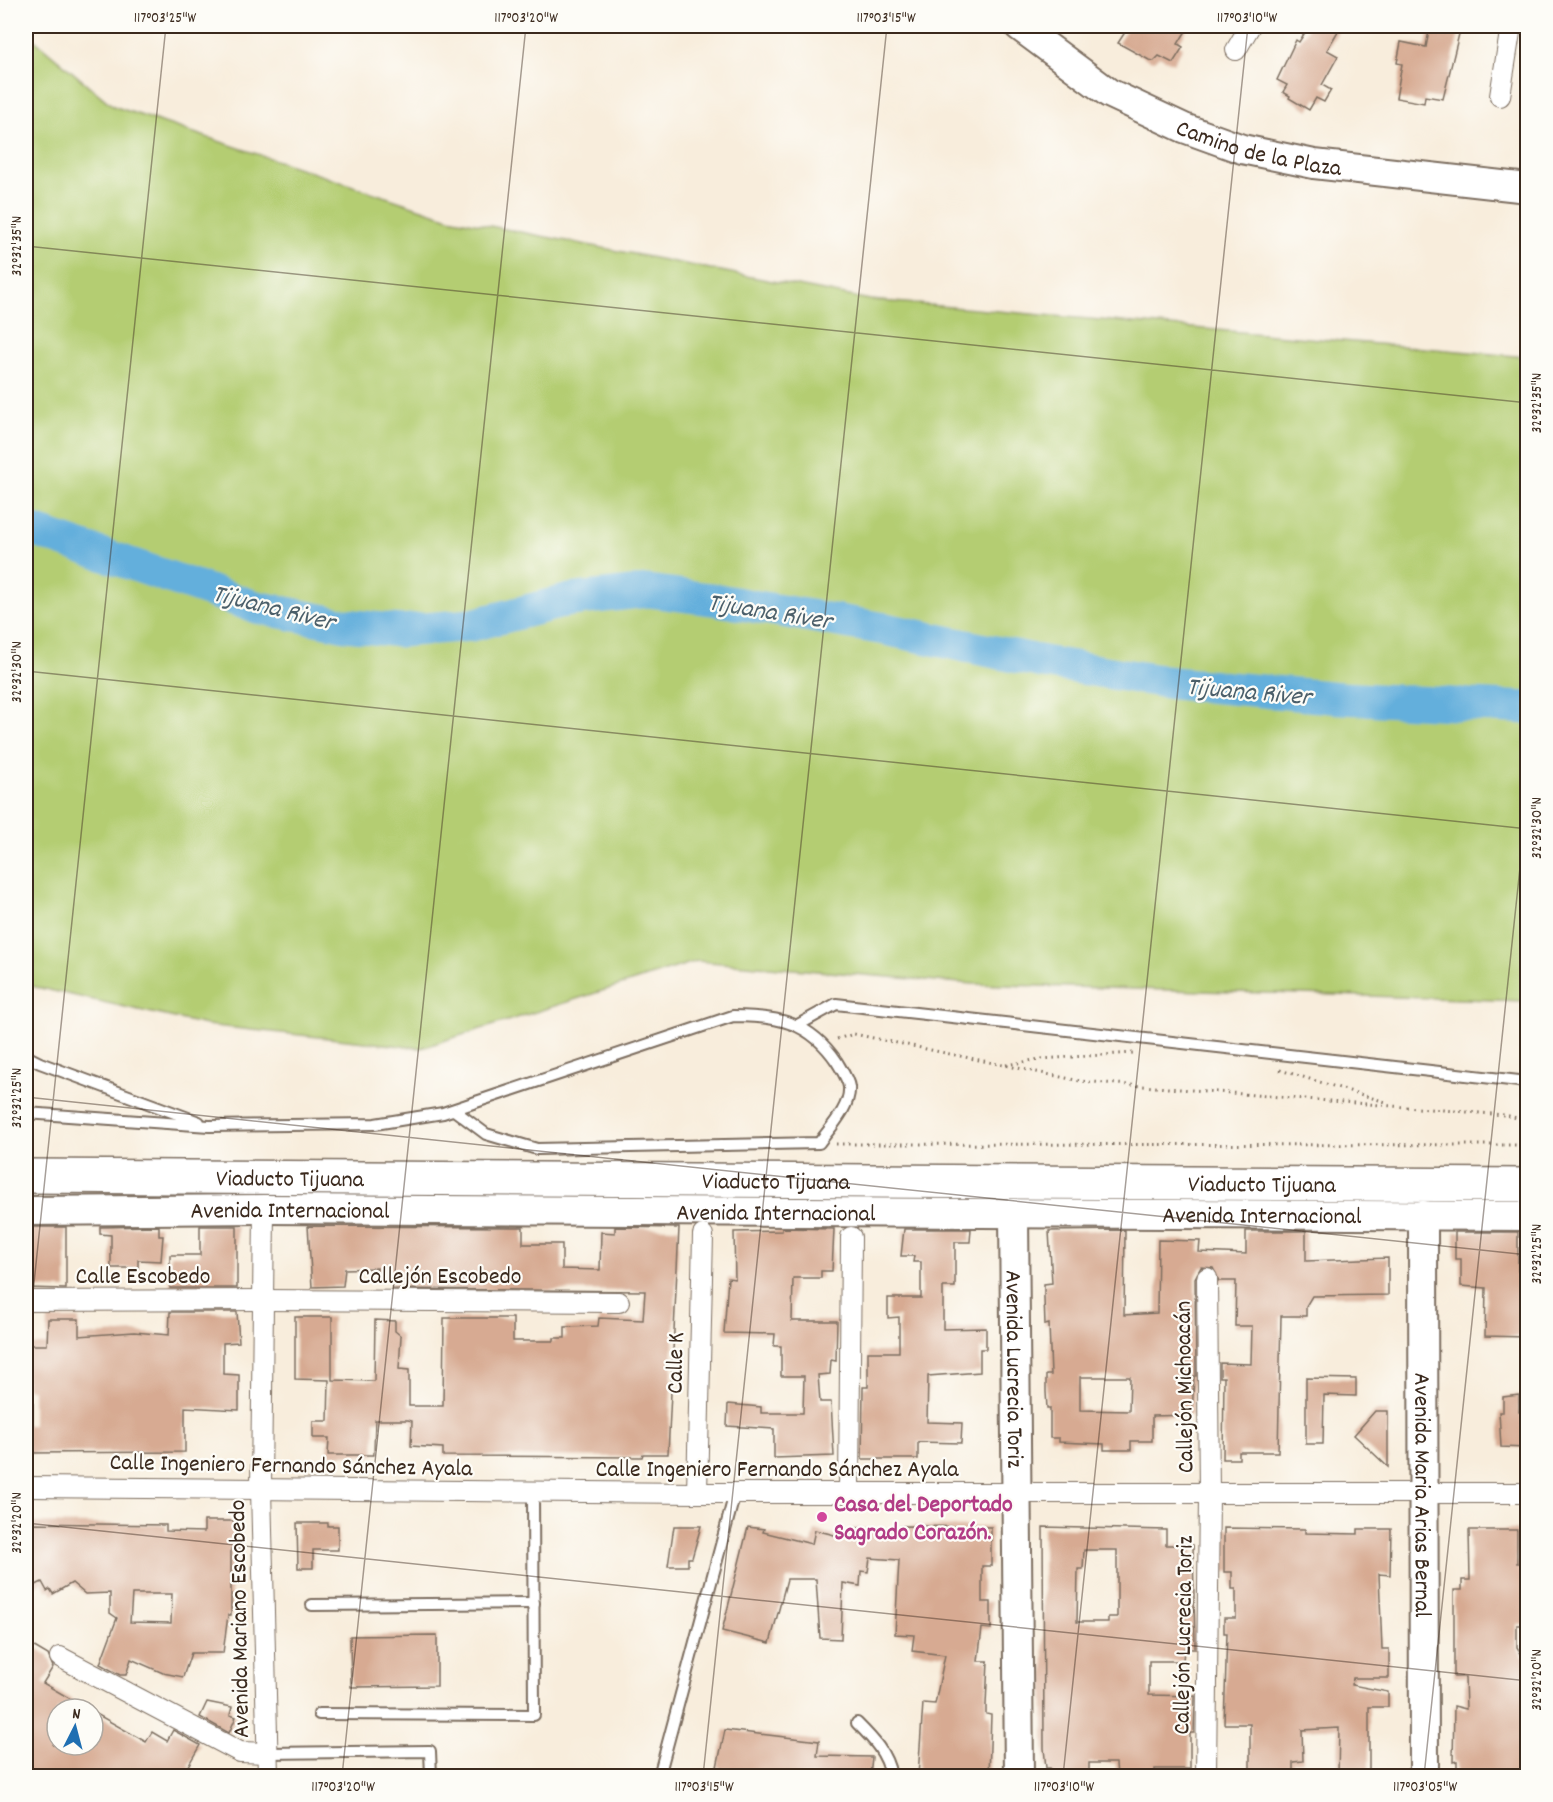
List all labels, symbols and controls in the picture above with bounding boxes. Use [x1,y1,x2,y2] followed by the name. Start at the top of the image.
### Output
[134,8,197,30] text: 117°03'25"W
[494,8,558,30] text: 117°03'20"W
[856,8,916,30] text: 117°03'15"W
[1217,8,1278,30] text: 117°03'10"W
[1169,112,1344,187] street label: Camino de la Plaza
[7,216,29,276] text: 32°32'35"N
[1527,373,1549,433] text: 32°32'35"N
[208,576,341,643] water label: Tijuana River
[705,585,837,642] water label: Tijuana River
[7,641,29,703] text: 32°32'30"N
[1185,670,1316,718] water label: Tijuana River
[1527,797,1549,859] text: 32°32'30"N
[7,1068,29,1128] text: 32°32'25"N
[216,1163,365,1198] street label: Viaducto Tijuana
[702,1166,851,1201] street label: Viaducto Tijuana
[1188,1169,1337,1204] street label: Viaducto Tijuana
[190,1195,390,1230] street label: Avenida Internacional
[676,1197,876,1232] street label: Avenida Internacional
[1162,1200,1362,1235] street label: Avenida Internacional
[1527,1224,1549,1284] text: 32°32'25"N
[76,1261,210,1295] street label: Calle Escobedo
[359,1261,521,1295] street label: Callejón Escobedo
[995,1270,1030,1468] street label: Avenida Lucrecia Toriz
[1167,1300,1205,1473] street label: Callejón Michoacán
[659,1332,695,1394] street label: Calle K
[1403,1373,1438,1618] street label: Avenida Maria Arias Bernal
[109,1447,473,1487] street label: Calle Ingeniero Fernando Sánchez Ayala
[596,1454,959,1488] street label: Calle Ingeniero Fernando Sánchez Ayala
[834,1489,1013,1551] place label: Casa del Deportado Sagrado Corazón.
[7,1492,29,1554] text: 32°32'20"N
[222,1499,260,1738] street label: Avenida Mariano Escobedo
[815,1510,829,1524] marker: Casa del Deportado Sagrado Corazón.
[1166,1535,1204,1735] street label: Callejón Lucrecia Toriz
[1527,1649,1549,1711] text: 32°32'20"N
[45,1697,105,1757] north arrow
[71,1703,82,1726] text: N
[311,1777,375,1799] text: 117°03'20"W
[674,1777,734,1799] text: 117°03'15"W
[1034,1777,1095,1799] text: 117°03'10"W
[1393,1777,1457,1799] text: 117°03'05"W

